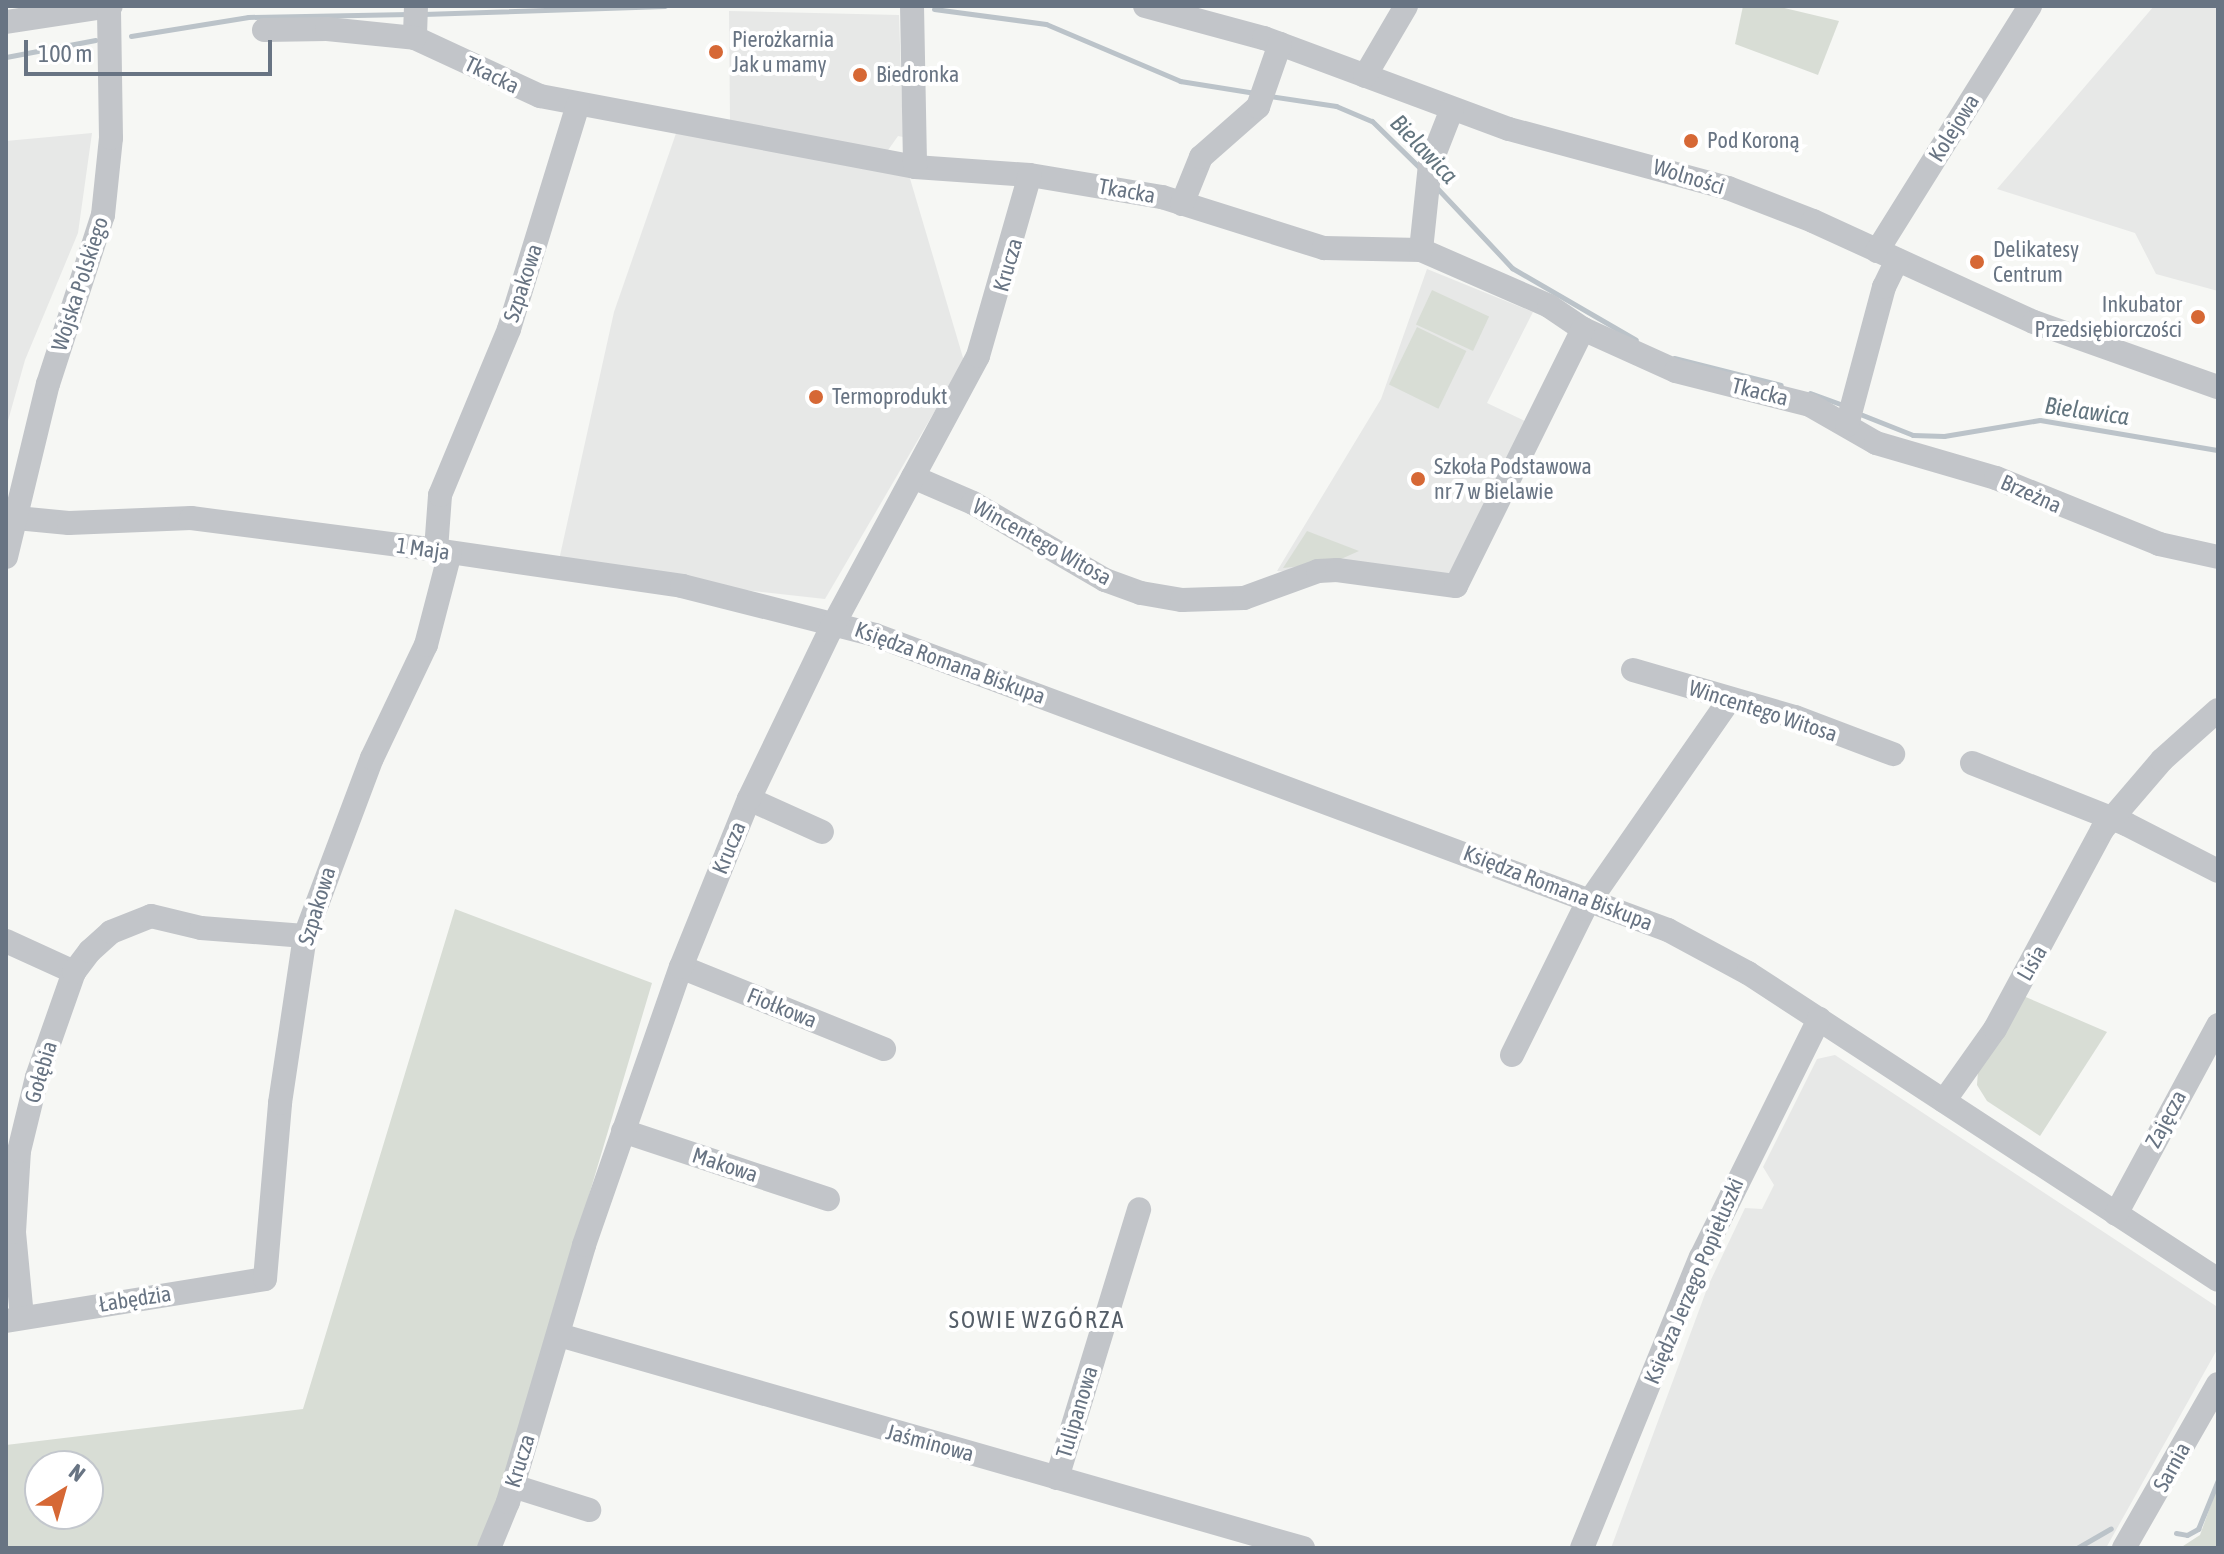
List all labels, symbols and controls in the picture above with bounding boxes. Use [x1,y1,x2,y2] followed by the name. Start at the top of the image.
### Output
[28,24,276,74] scale bar
[732,26,834,78] place label: Pierożkarnia Jak u mamy
[38,40,92,67] text: 100 m
[707,43,725,61] marker: Pierożkarnia Jak u mamy
[461,51,523,99] street label: Tkacka
[876,62,959,88] place label: Biedronka
[851,66,869,84] marker: Biedronka
[1923,89,1985,167] street label: Kolejowa
[1384,108,1464,190] water label: Bielawica
[1707,128,1800,154] place label: Pod Koroną
[1682,132,1700,150] marker: Pod Koroną
[1650,154,1728,200] street label: Wolności
[1097,173,1157,209] street label: Tkacka
[46,214,114,354] street label: Wojska Polskiego
[988,235,1028,295] street label: Krucza
[1993,236,2079,288] place label: Delikatesy Centrum
[498,241,548,325] street label: Szpakowa
[1968,253,1986,271] marker: Delikatesy Centrum
[2034,291,2182,342] place label: Inkubator Przedsiębiorczości
[2189,308,2207,326] marker: Inkubator Przedsiębiorczości
[1729,372,1791,412] street label: Tkacka
[832,384,947,410] place label: Termoprodukt
[807,388,825,406] marker: Termoprodukt
[2043,391,2131,431] water label: Bielawica
[1434,453,1592,504] place label: Szkoła Podstawowa nr 7 w Bielawie
[1997,469,2065,519] street label: Brzeżna
[1409,470,1427,488] marker: Szkoła Podstawowa nr 7 w Bielawie
[968,493,1116,591] street label: Wincentego Witosa
[395,532,451,566] street label: 1 Maja
[851,616,1049,710] street label: Księdza Romana Biskupa
[1685,675,1841,747] street label: Wincentego Witosa
[707,818,751,878] street label: Krucza
[1460,840,1656,936] street label: Księdza Romana Biskupa
[293,864,341,948] street label: Szpakowa
[2011,941,2053,985] street label: Lisia
[743,982,821,1034] street label: Fiołkowa
[19,1038,63,1106] street label: Gołębia
[2140,1086,2192,1152] street label: Zajęcza
[689,1142,761,1188] street label: Makowa
[1639,1174,1749,1388] street label: Księdza Jerzego Popiełuszki
[97,1280,173,1318] street label: Łabędzia
[949,1306,1125,1334] district label: SOWIE WZGÓRZA
[1051,1363,1103,1461] street label: Tulipanowa
[883,1419,977,1467] street label: Jaśminowa
[499,1431,541,1491] street label: Krucza
[2148,1438,2196,1496] street label: Sarnia
[24,1450,104,1530] north arrow
[64,1458,90,1487] text: N

